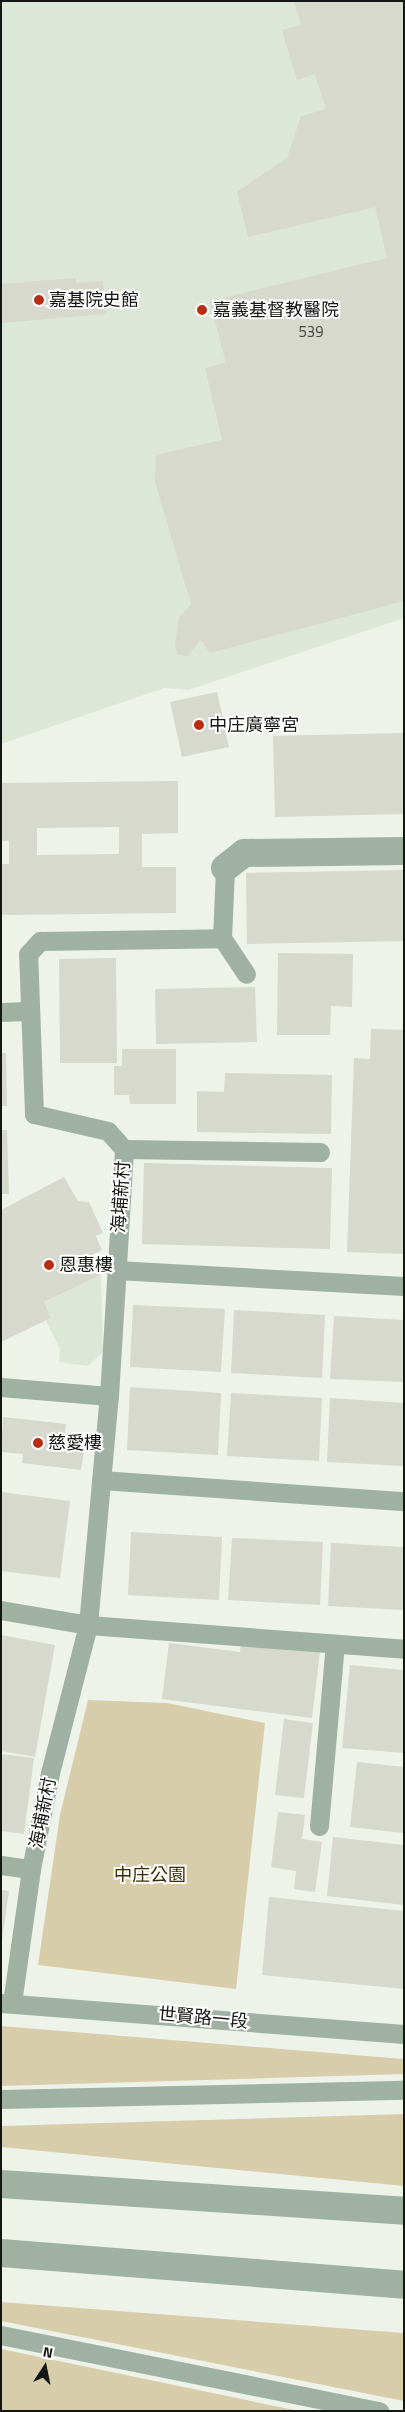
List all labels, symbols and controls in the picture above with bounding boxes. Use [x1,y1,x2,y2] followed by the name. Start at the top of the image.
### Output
[49,289,139,311] place label: 嘉基院史館
[33,294,45,306] marker: 嘉基院史館
[213,299,339,321] place label: 嘉義基督教醫院
[195,303,209,317] marker: 嘉義基督教醫院
[298,323,324,341] house number: 539
[209,714,299,736] place label: 中庄廣寧宮
[193,719,205,731] marker: 中庄廣寧宮
[108,1160,134,1234] street label: 海埔新村
[59,1254,113,1276] place label: 恩惠樓
[43,1259,55,1271] marker: 恩惠樓
[48,1432,102,1454] place label: 慈愛樓
[32,1437,44,1449] marker: 慈愛樓
[26,1776,60,1850] street label: 海埔新村
[114,1864,186,1886] park label: 中庄公園
[157,2003,249,2033] street label: 世賢路一段
[41,2341,55,2363] text: N
[20,2342,70,2392] north arrow

